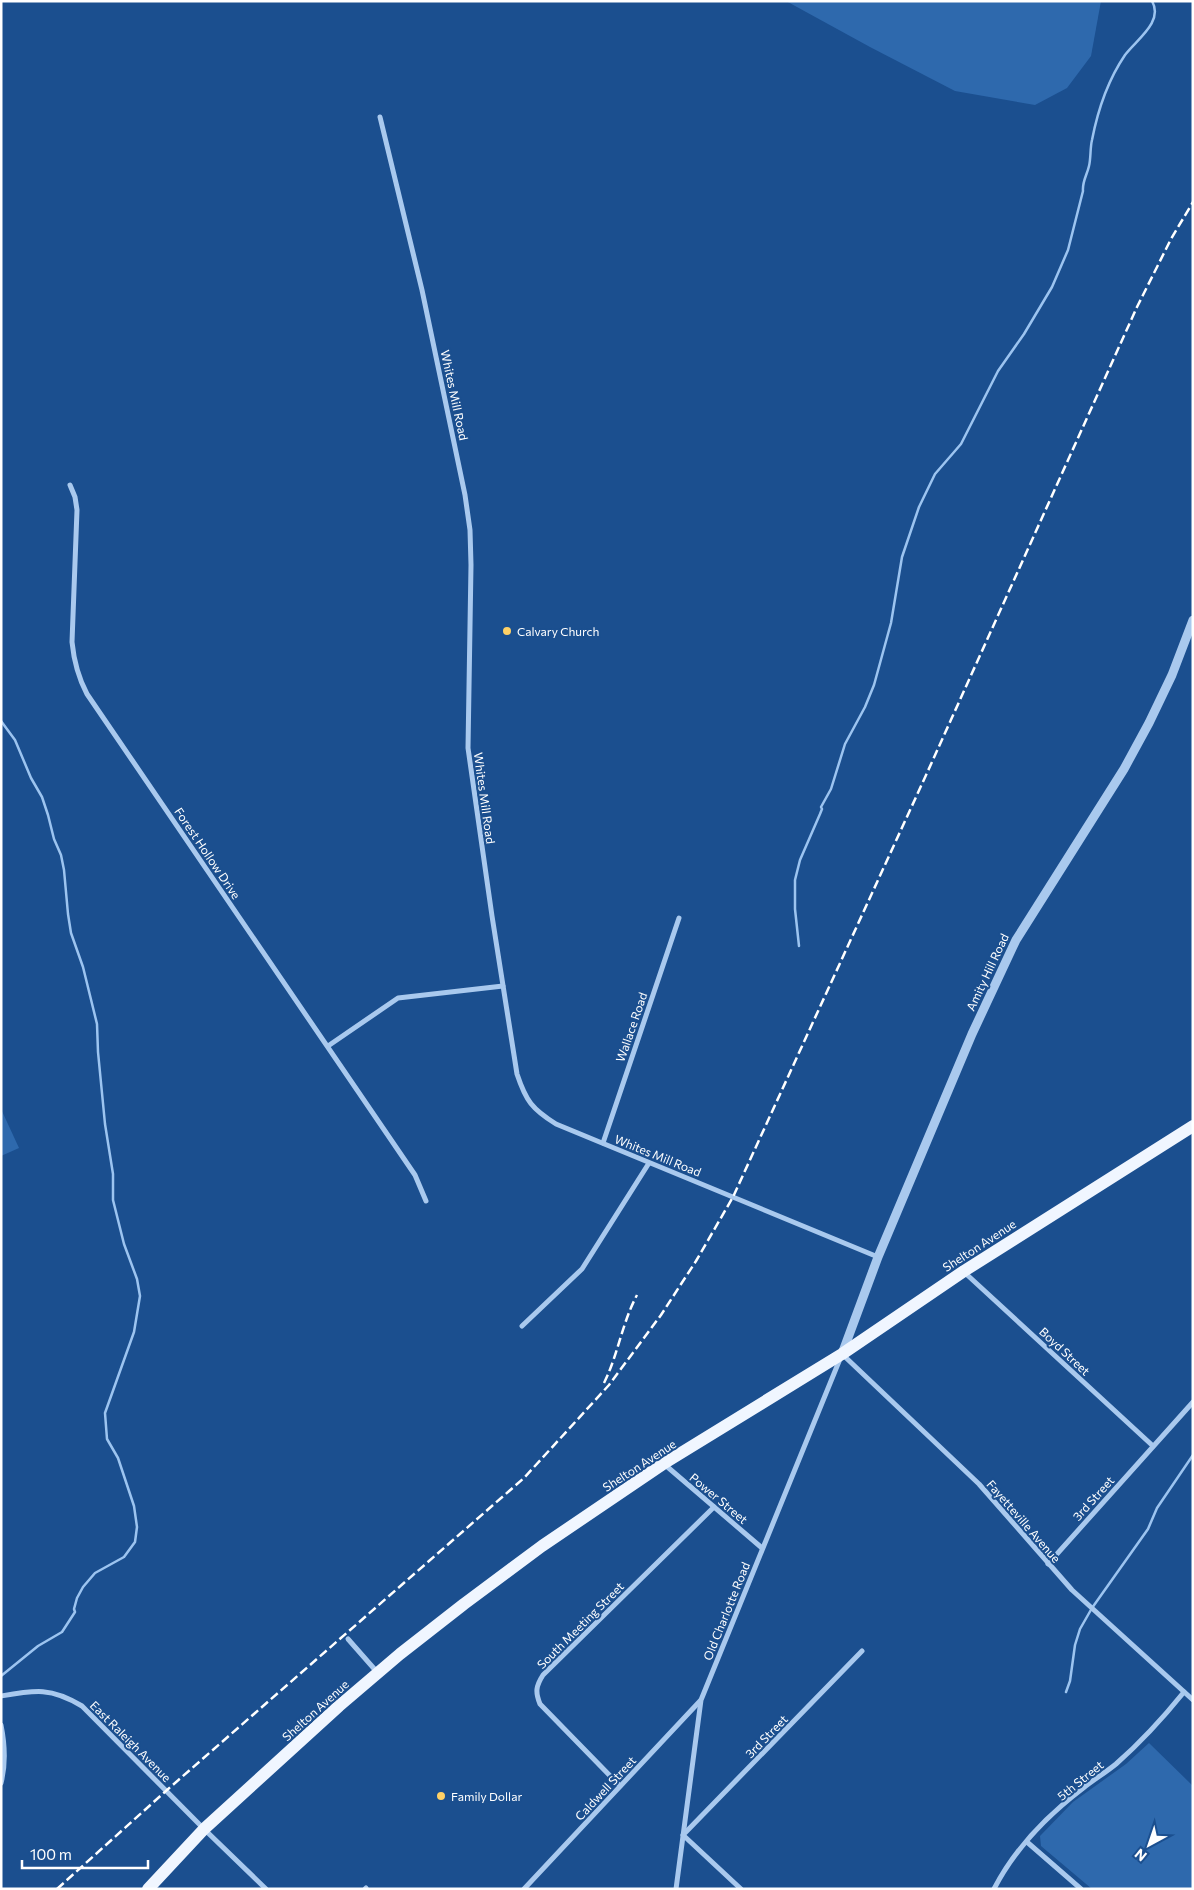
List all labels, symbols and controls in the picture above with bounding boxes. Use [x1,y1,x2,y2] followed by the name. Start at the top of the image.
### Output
[439,348,471,442] street label: Whites Mill Road
[517,624,599,638] place label: Calvary Church
[501,625,513,637] marker: Calvary Church
[472,751,498,845] street label: Whites Mill Road
[172,805,244,901] street label: Forest Hollow Drive
[963,931,1011,1013] street label: Amity Hill Road
[613,990,649,1064] street label: Wallace Road
[613,1131,703,1179] street label: Whites Mill Road
[940,1216,1018,1274] street label: Shelton Avenue
[1037,1324,1093,1378] street label: Boyd Street
[600,1436,678,1494] street label: Shelton Avenue
[687,1470,751,1526] street label: Power Street
[1070,1473,1117,1523] street label: 3rd Street
[984,1477,1064,1565] street label: Fayetteville Avenue
[700,1560,752,1662] street label: Old Charlotte Road
[534,1579,626,1671] street label: South Meeting Street
[279,1677,351,1743] street label: Shelton Avenue
[88,1698,174,1784] street label: East Raleigh Avenue
[742,1711,790,1760] street label: 3rd Street
[572,1753,638,1823] street label: Caldwell Street
[1054,1757,1106,1803] street label: 5th Street
[451,1789,522,1803] place label: Family Dollar
[435,1790,447,1802] marker: Family Dollar
[1124,1820,1174,1870] north arrow
[22,1838,149,1870] scale bar
[30,1845,72,1863] text: 100 m
[1131,1845,1150,1865] text: N

